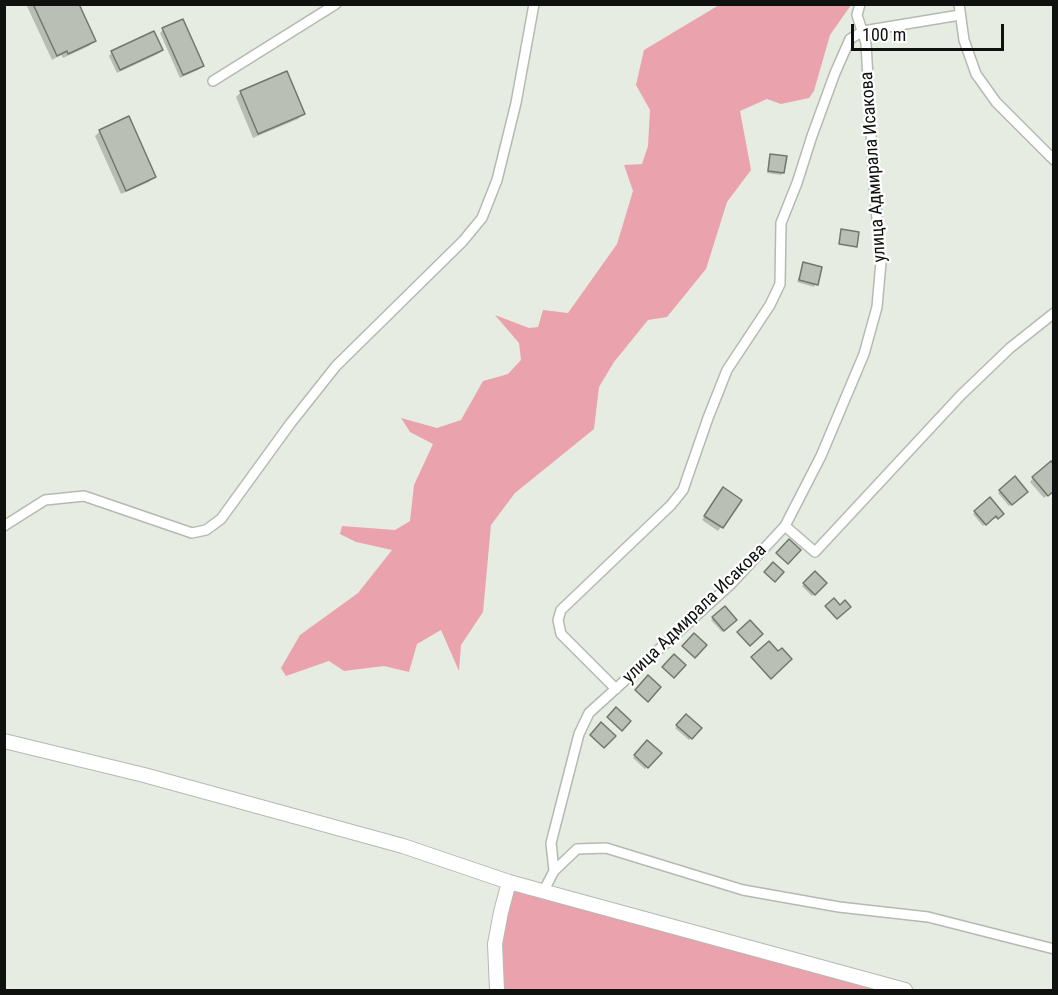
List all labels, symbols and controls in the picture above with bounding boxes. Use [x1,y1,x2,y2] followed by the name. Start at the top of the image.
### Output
[854,12,1007,50] scale bar
[862,24,906,45] text: 100 m
[857,71,891,263] street label: улица Адмирала Исакова
[619,540,771,688] street label: улица Адмирала Исакова

